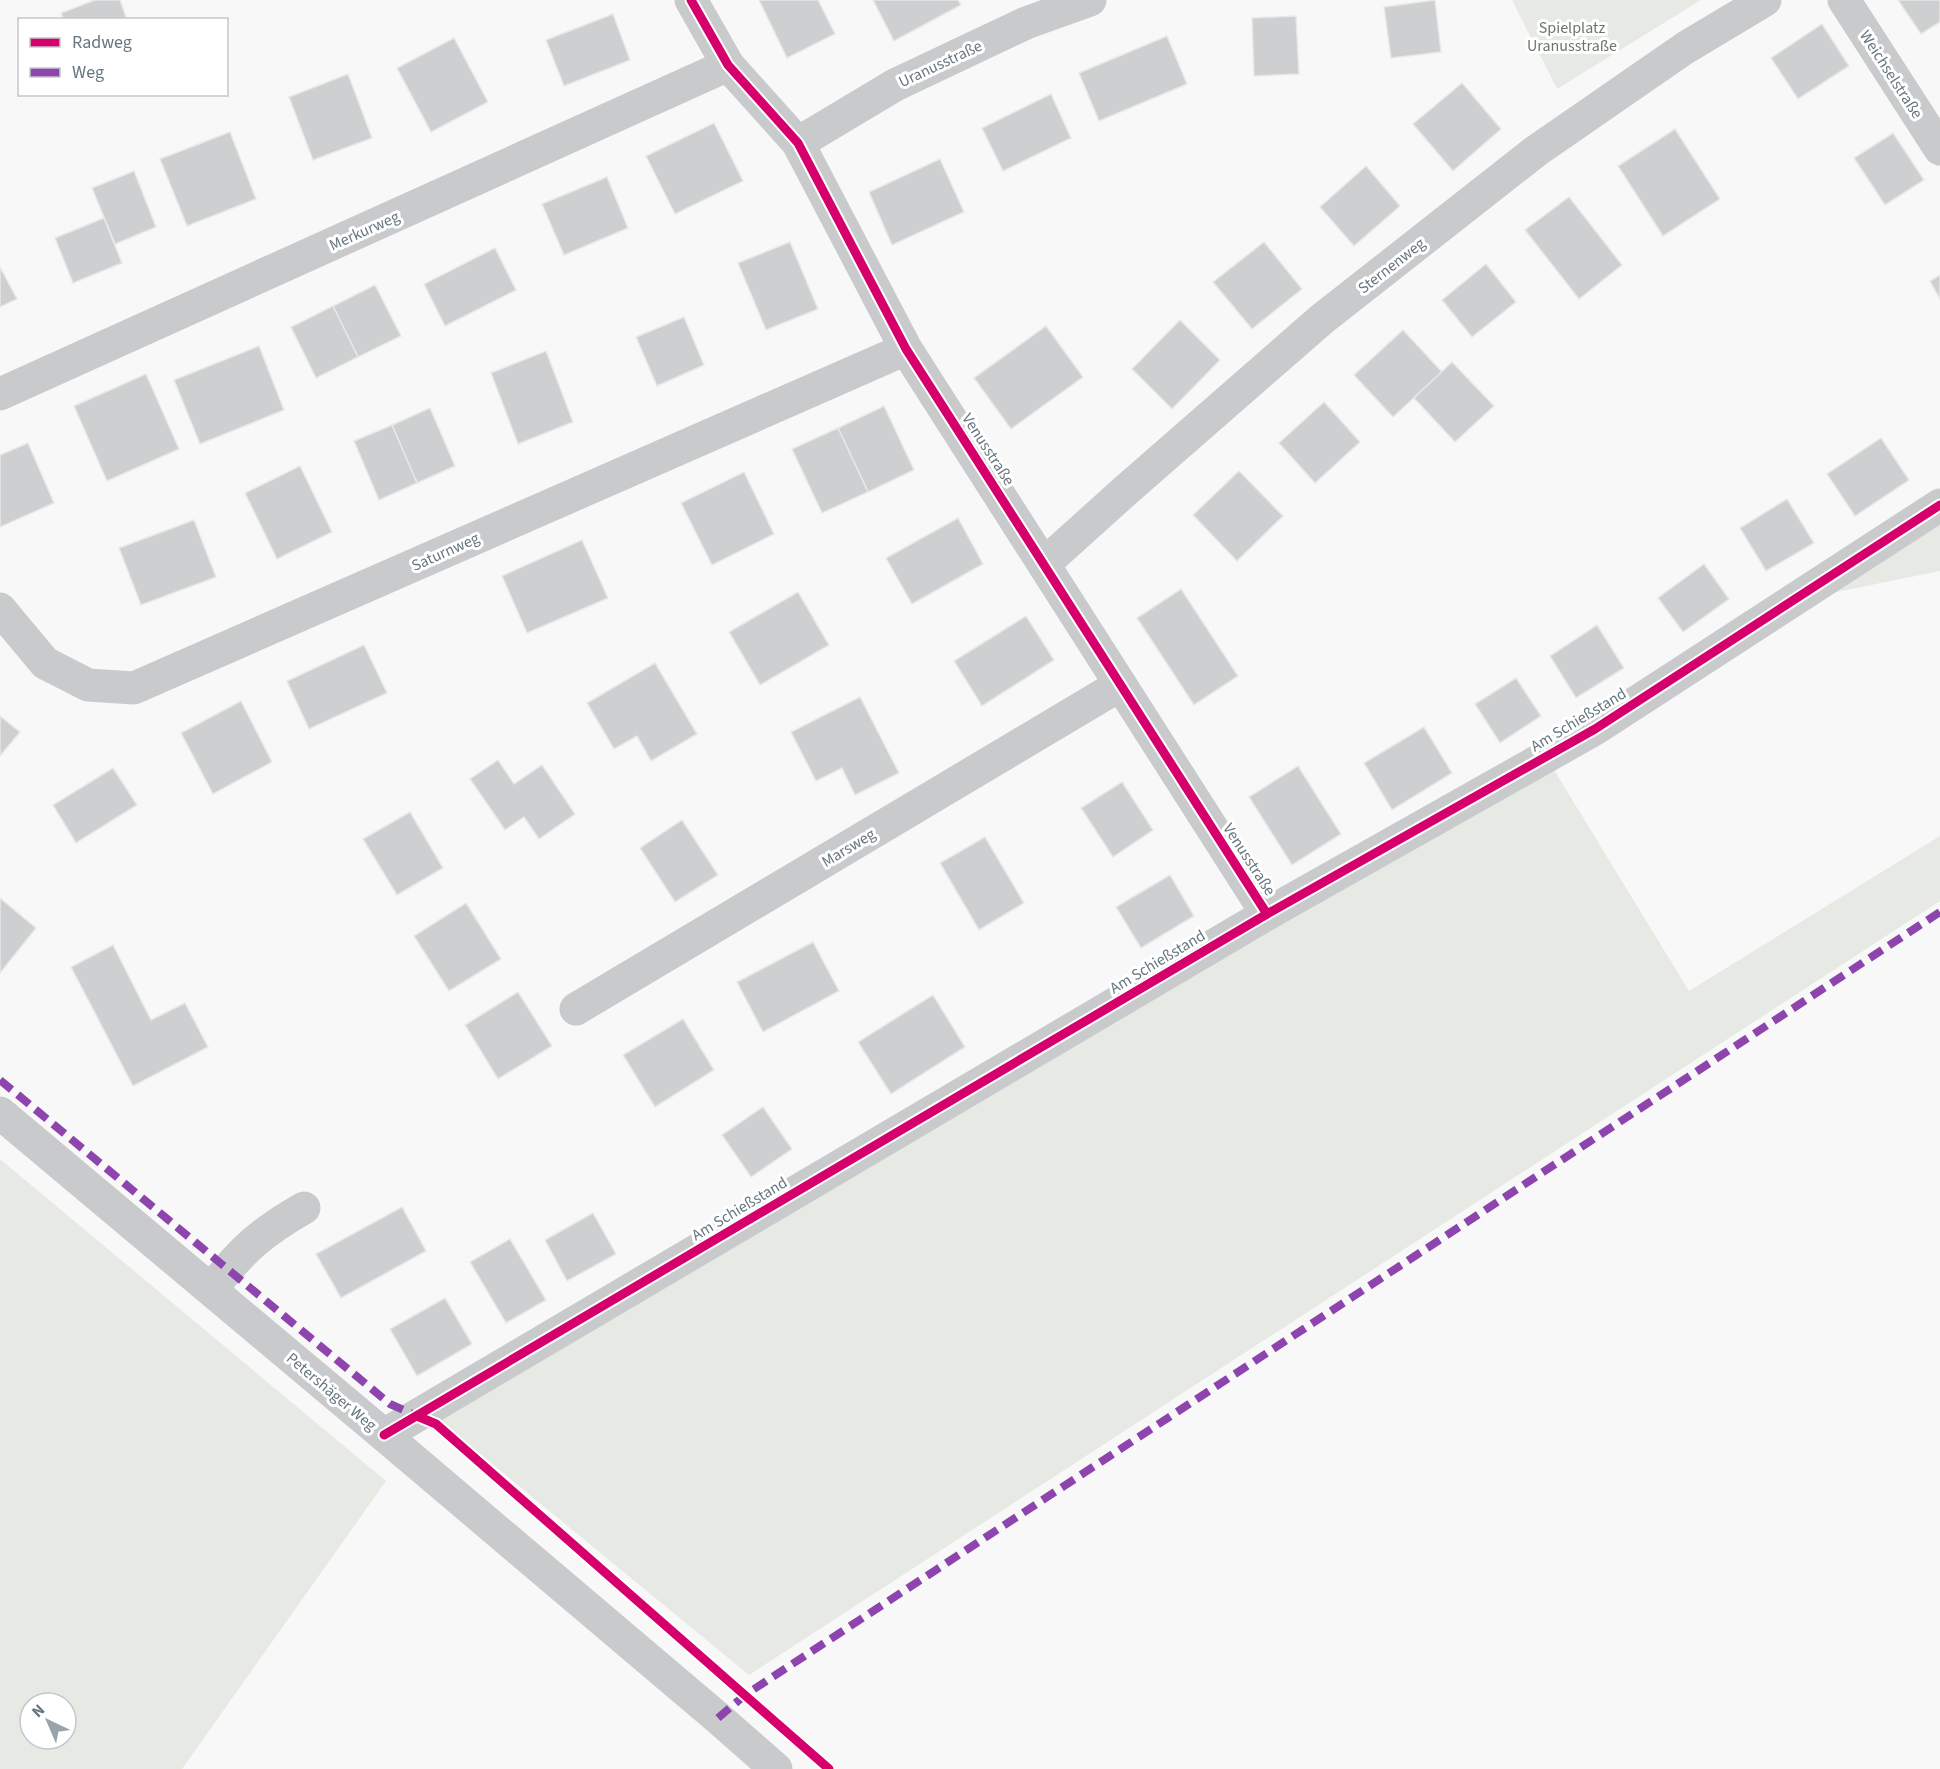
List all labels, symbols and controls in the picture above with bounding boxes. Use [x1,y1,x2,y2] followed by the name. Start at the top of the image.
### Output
[1527,17,1617,57] park label: Spielplatz Uranusstraße
[18,18,228,96] legend
[1854,26,1928,123] street label: Weichselstraße
[72,30,132,55] text: Radweg
[895,35,986,93] street label: Uranusstraße
[72,60,104,85] text: Weg
[326,206,403,256] street label: Merkurweg
[1353,233,1430,299] street label: Sternenweg
[957,409,1020,490] street label: Venusstraße
[408,527,483,577] street label: Saturnweg
[1527,683,1630,757] street label: Am Schießstand
[1218,819,1281,900] street label: Venusstraße
[817,823,880,873] street label: Marsweg
[1106,925,1209,999] street label: Am Schießstand
[688,1172,791,1246] street label: Am Schießstand
[282,1348,381,1436] street label: Petershäger Weg
[18,1691,78,1751] north arrow
[27,1699,50,1723] text: N

